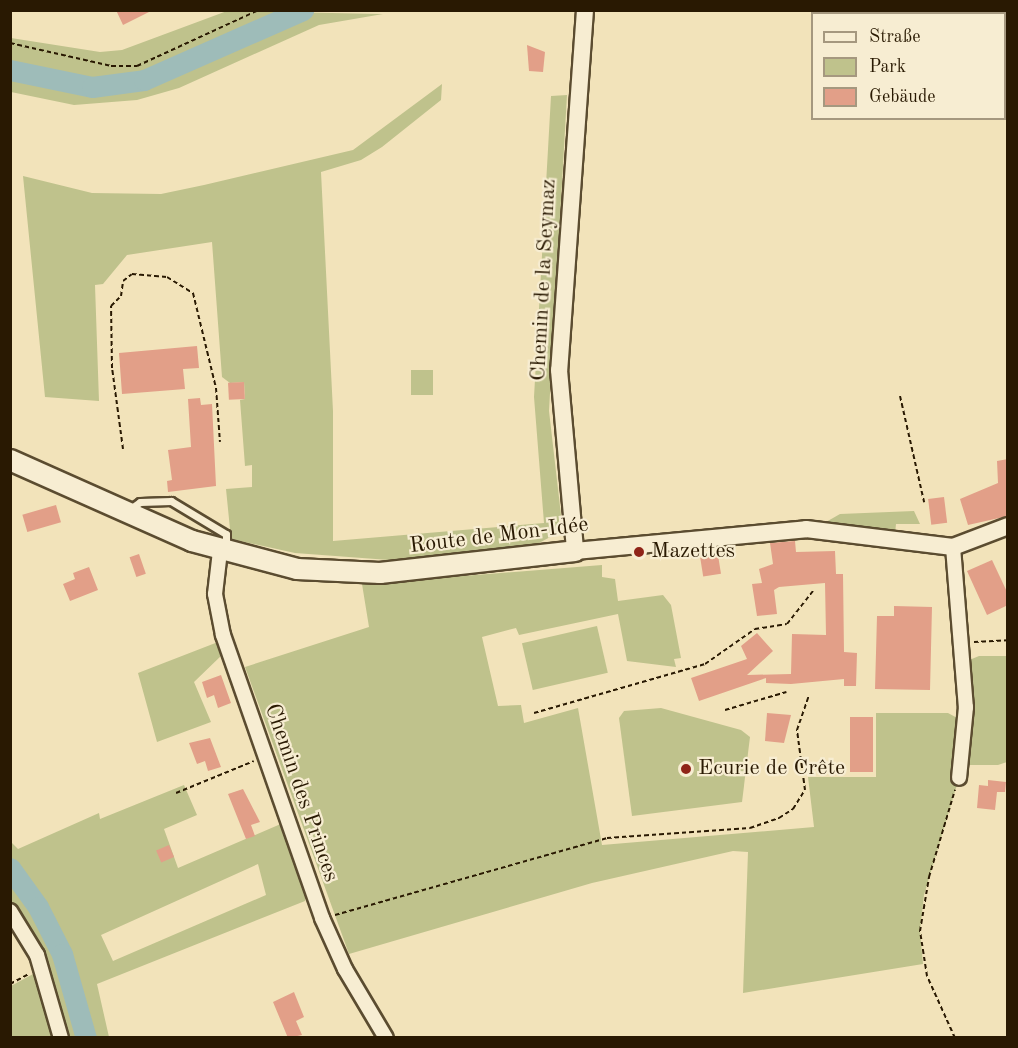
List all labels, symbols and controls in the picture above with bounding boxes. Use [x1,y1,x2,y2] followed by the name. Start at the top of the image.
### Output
[811,12,1006,120] legend
[869,28,920,46] text: Straße
[869,58,906,76] text: Park
[869,88,936,106] text: Gebäude
[526,178,562,382] street label: Chemin de la Seymaz
[408,512,590,560] street label: Route de Mon-Idée
[651,539,735,565] place label: Mazettes
[632,545,646,559] marker: Mazettes
[258,700,344,886] street label: Chemin des Princes
[698,756,845,782] place label: Ecurie de Crête
[679,762,693,776] marker: Ecurie de Crête

